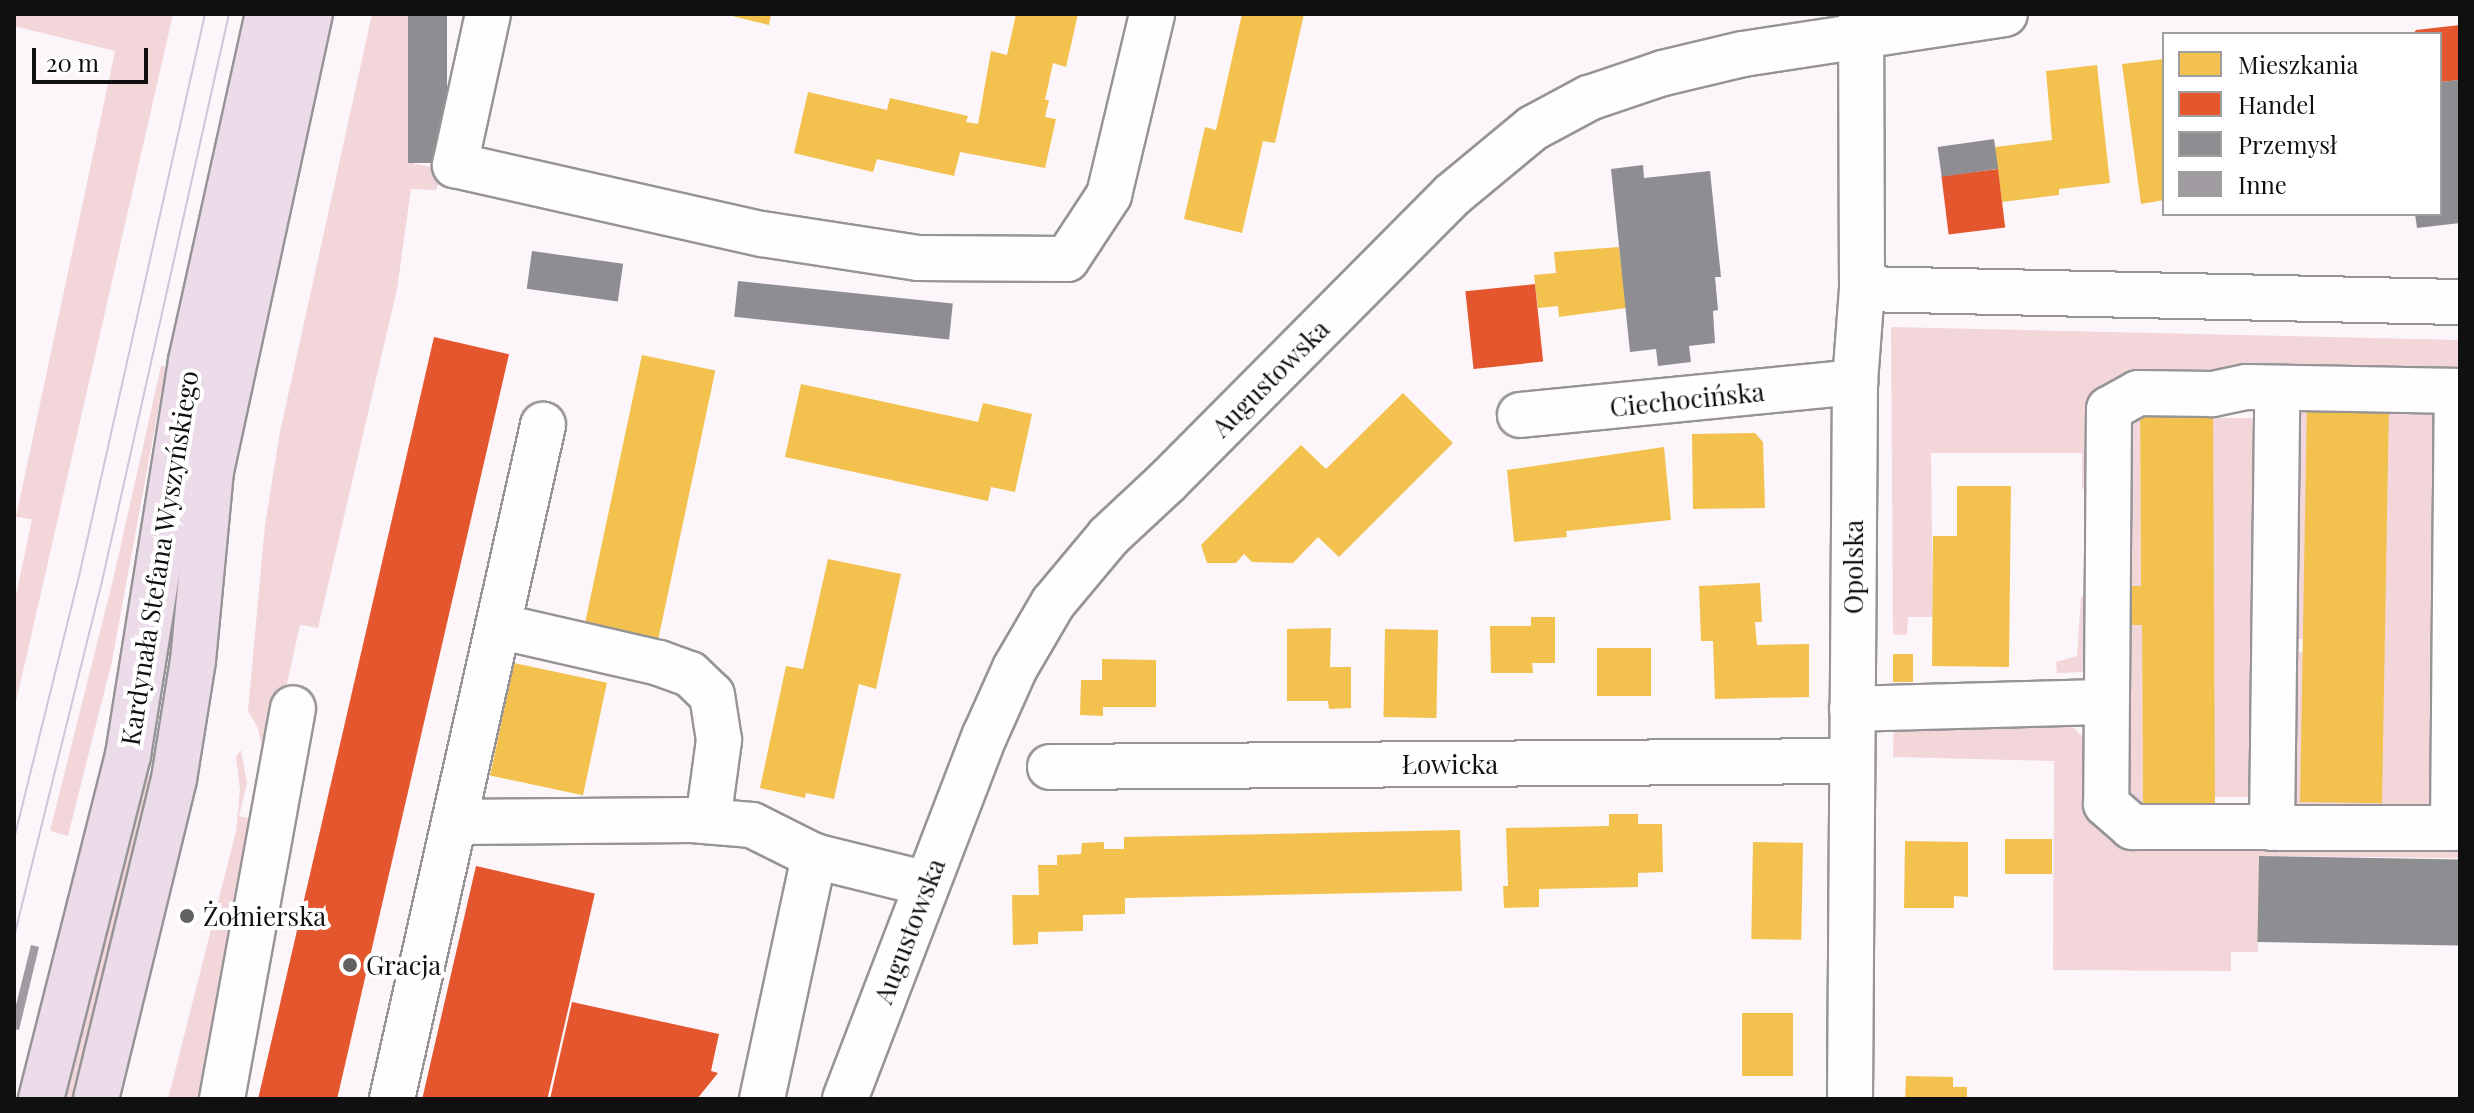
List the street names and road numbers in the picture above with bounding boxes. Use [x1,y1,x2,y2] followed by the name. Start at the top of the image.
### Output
[1205,313,1335,443] street label: Augustowska
[114,368,204,748] street label: Kardynała Stefana Wyszyńskiego
[1608,375,1766,423] street label: Ciechocińska
[1837,520,1869,614] street label: Opolska
[1402,748,1498,780] street label: Łowicka
[867,854,951,1008] street label: Augustowska

